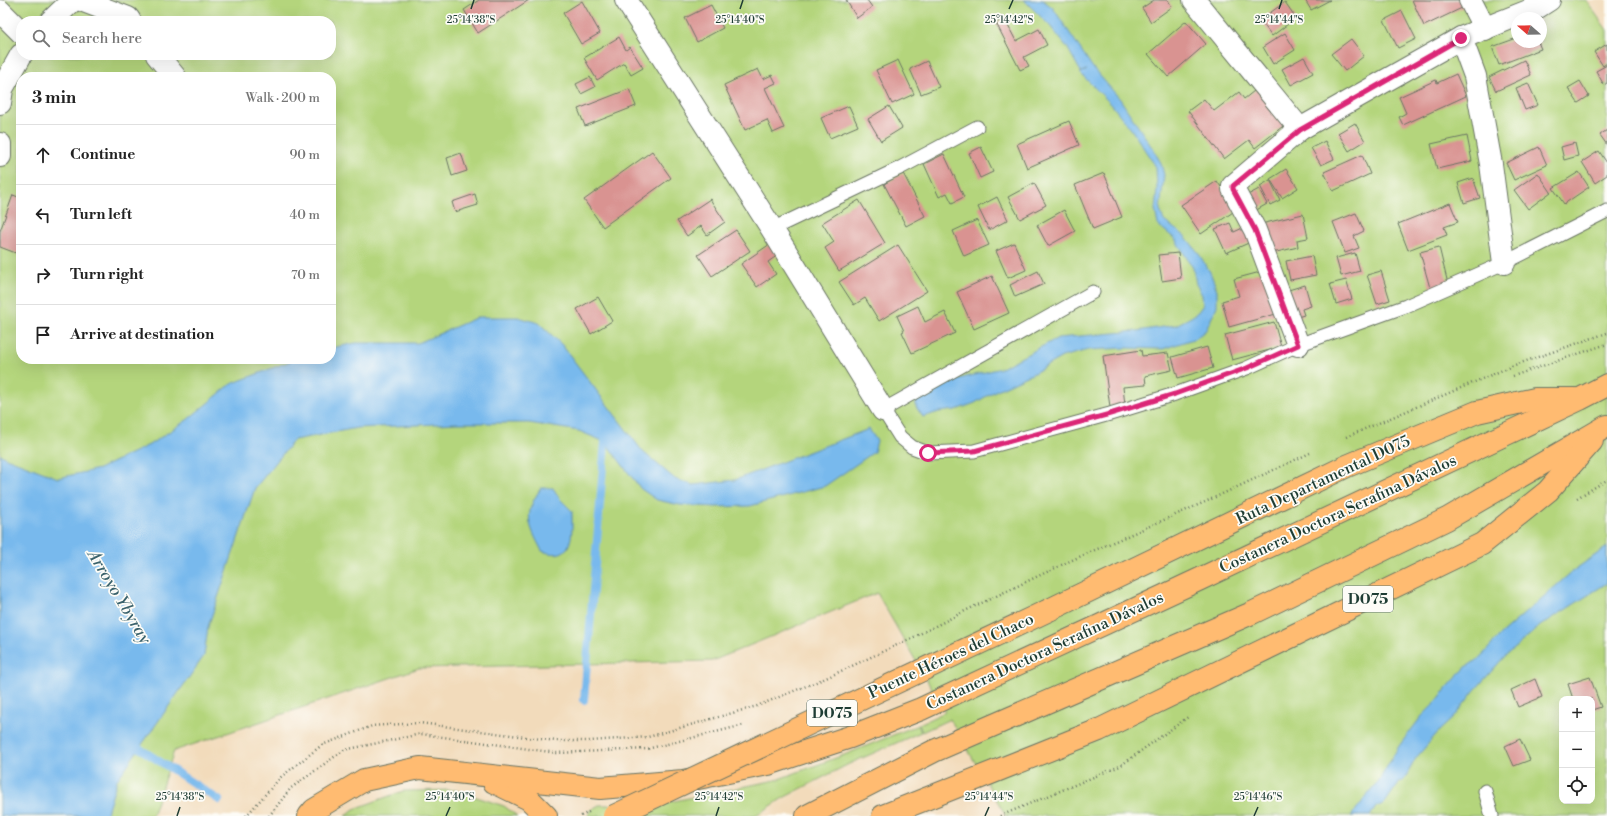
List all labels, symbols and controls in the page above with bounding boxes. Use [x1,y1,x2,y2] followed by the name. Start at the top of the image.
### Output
[1511,12,1547,48] north arrow
[447,14,495,26] text: 25°14'38"S
[715,14,765,26] text: 25°14'40"S
[985,14,1033,26] text: 25°14'42"S
[1255,14,1304,26] text: 25°14'44"S
[16,16,336,60] search box
[30,27,52,49] icon: search
[62,29,142,48] text: Search here
[1452,29,1470,47] route end
[32,87,76,109] text: 3 min
[246,90,320,106] text: Walk · 200 m
[32,144,54,166] icon: ahead
[70,145,135,164] text: Continue
[289,147,320,163] text: 90 m
[32,204,54,226] icon: left
[70,205,132,224] text: Turn left
[290,207,320,223] text: 40 m
[32,264,54,286] icon: right
[70,265,144,284] text: Turn right
[291,267,320,283] text: 70 m
[32,324,54,346] icon: arrive
[70,325,214,344] text: Arrive at destination
[1233,431,1413,529] street label: Ruta Departamental D075
[919,444,937,462] route start
[1216,450,1460,578] street label: Costanera Doctora Serafina Dávalos
[81,544,156,649] water label: Arroyo Ybyray
[1343,586,1393,612] road number: D075
[923,587,1167,715] street label: Costanera Doctora Serafina Dávalos
[865,609,1037,703] street label: Puente Héroes del Chaco
[1559,696,1595,804] map controls
[1559,696,1595,732] button: +
[807,700,857,726] road number: D075
[1559,732,1595,768] button: −
[1559,768,1595,804] button: locate
[156,791,204,803] text: 25°14'38"S
[425,791,475,803] text: 25°14'40"S
[695,791,743,803] text: 25°14'42"S
[965,791,1014,803] text: 25°14'44"S
[1234,791,1283,803] text: 25°14'46"S

